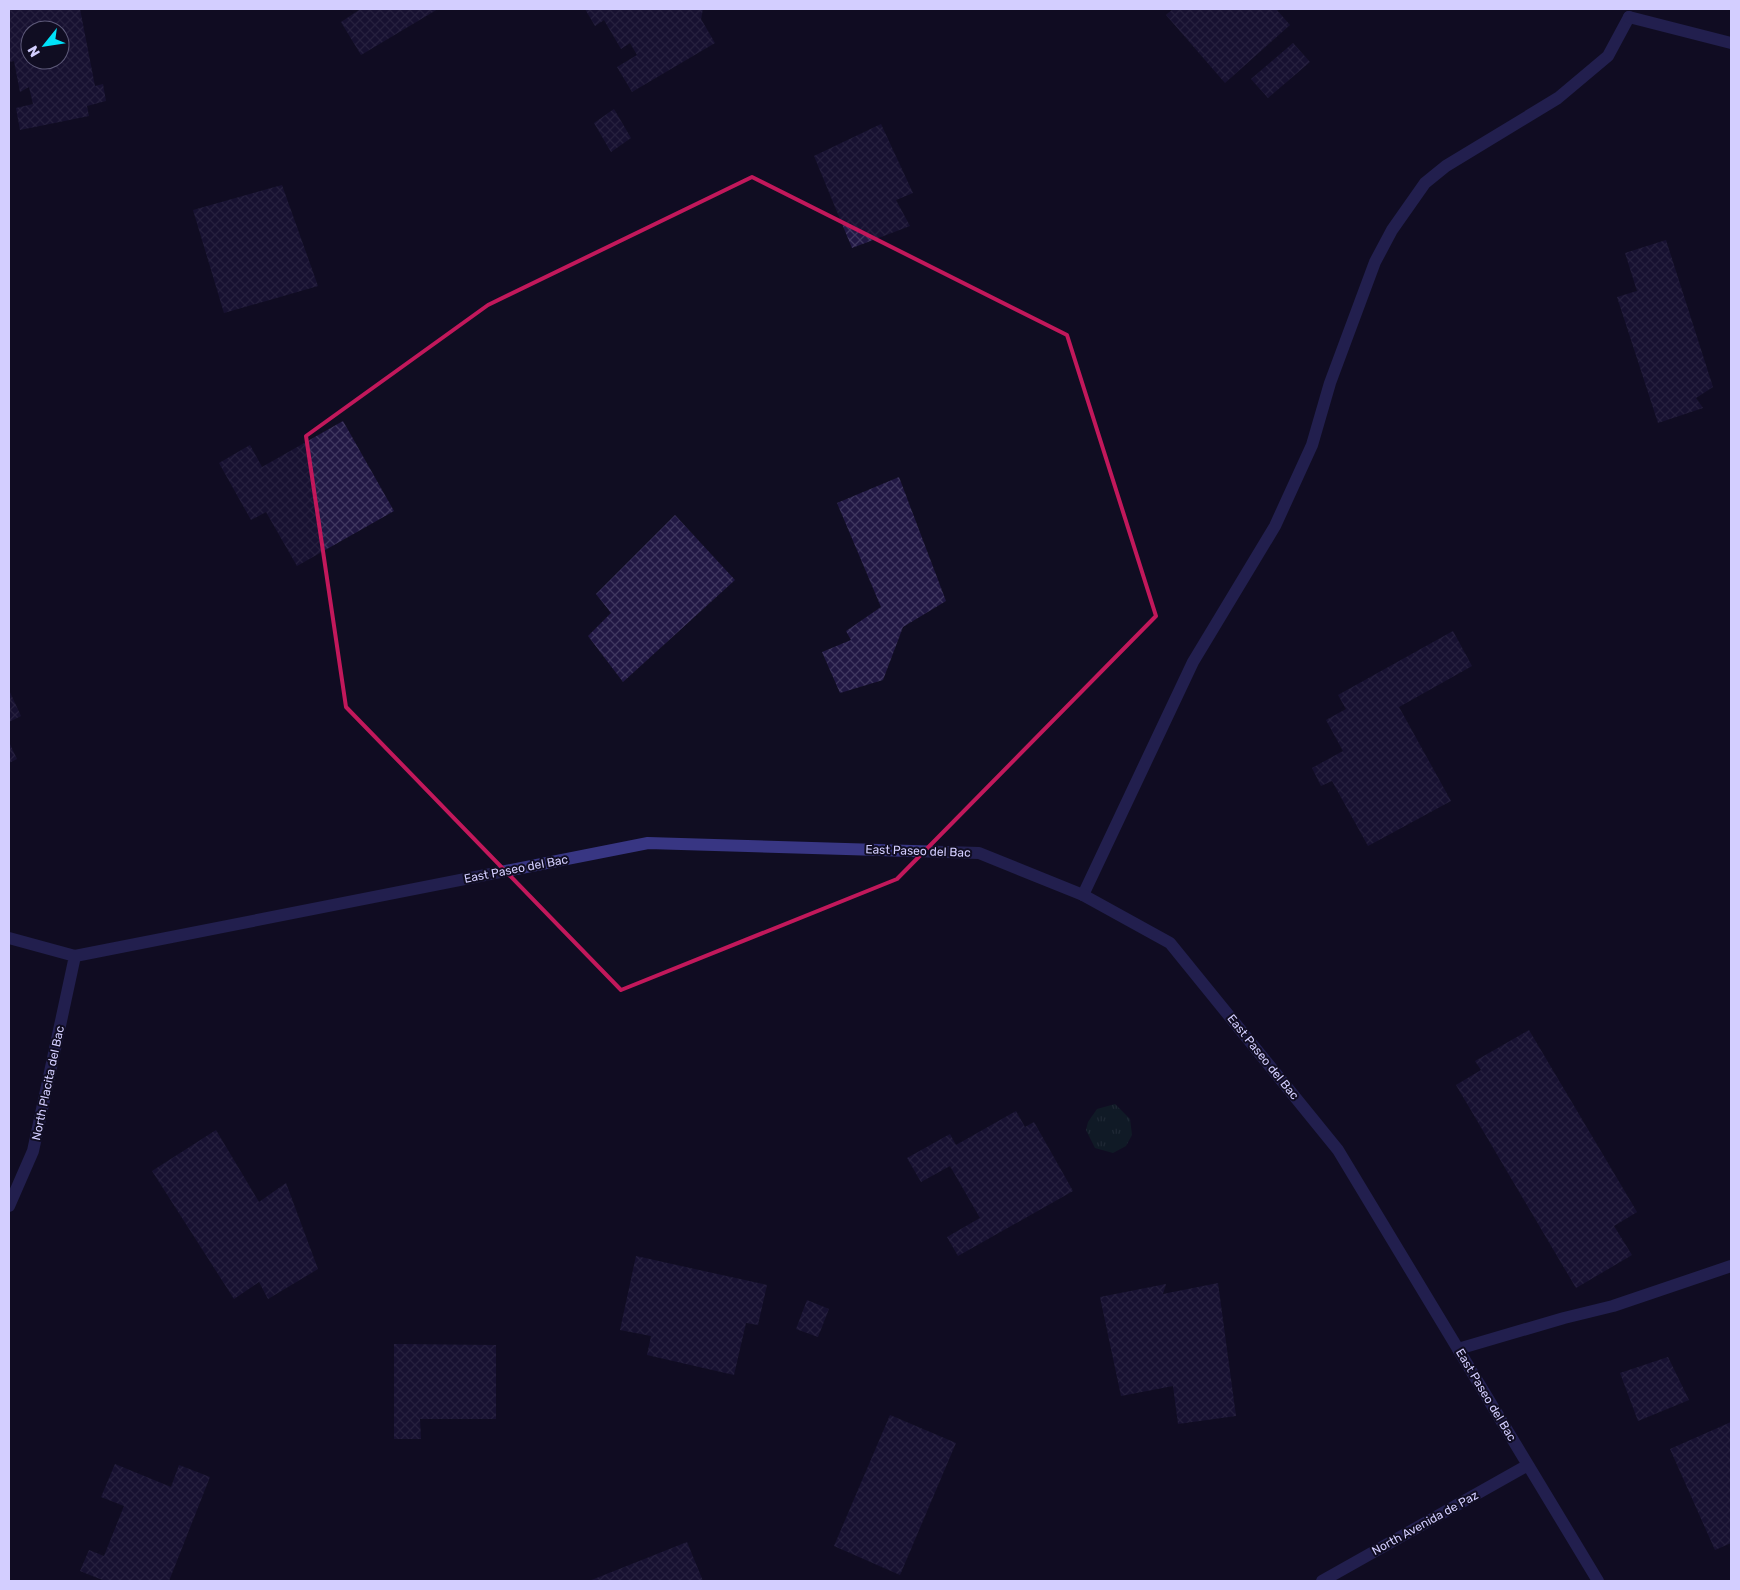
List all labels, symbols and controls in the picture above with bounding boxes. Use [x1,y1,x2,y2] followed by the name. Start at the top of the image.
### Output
[20,20,70,70] north arrow
[24,43,44,60] text: N
[865,842,971,860] street label: East Paseo del Bac
[463,852,569,886] street label: East Paseo del Bac
[1224,1012,1302,1103] street label: East Paseo del Bac
[29,1024,67,1142] street label: North Placita del Bac
[1453,1346,1519,1444] street label: East Paseo del Bac
[1369,1488,1481,1558] street label: North Avenida de Paz

